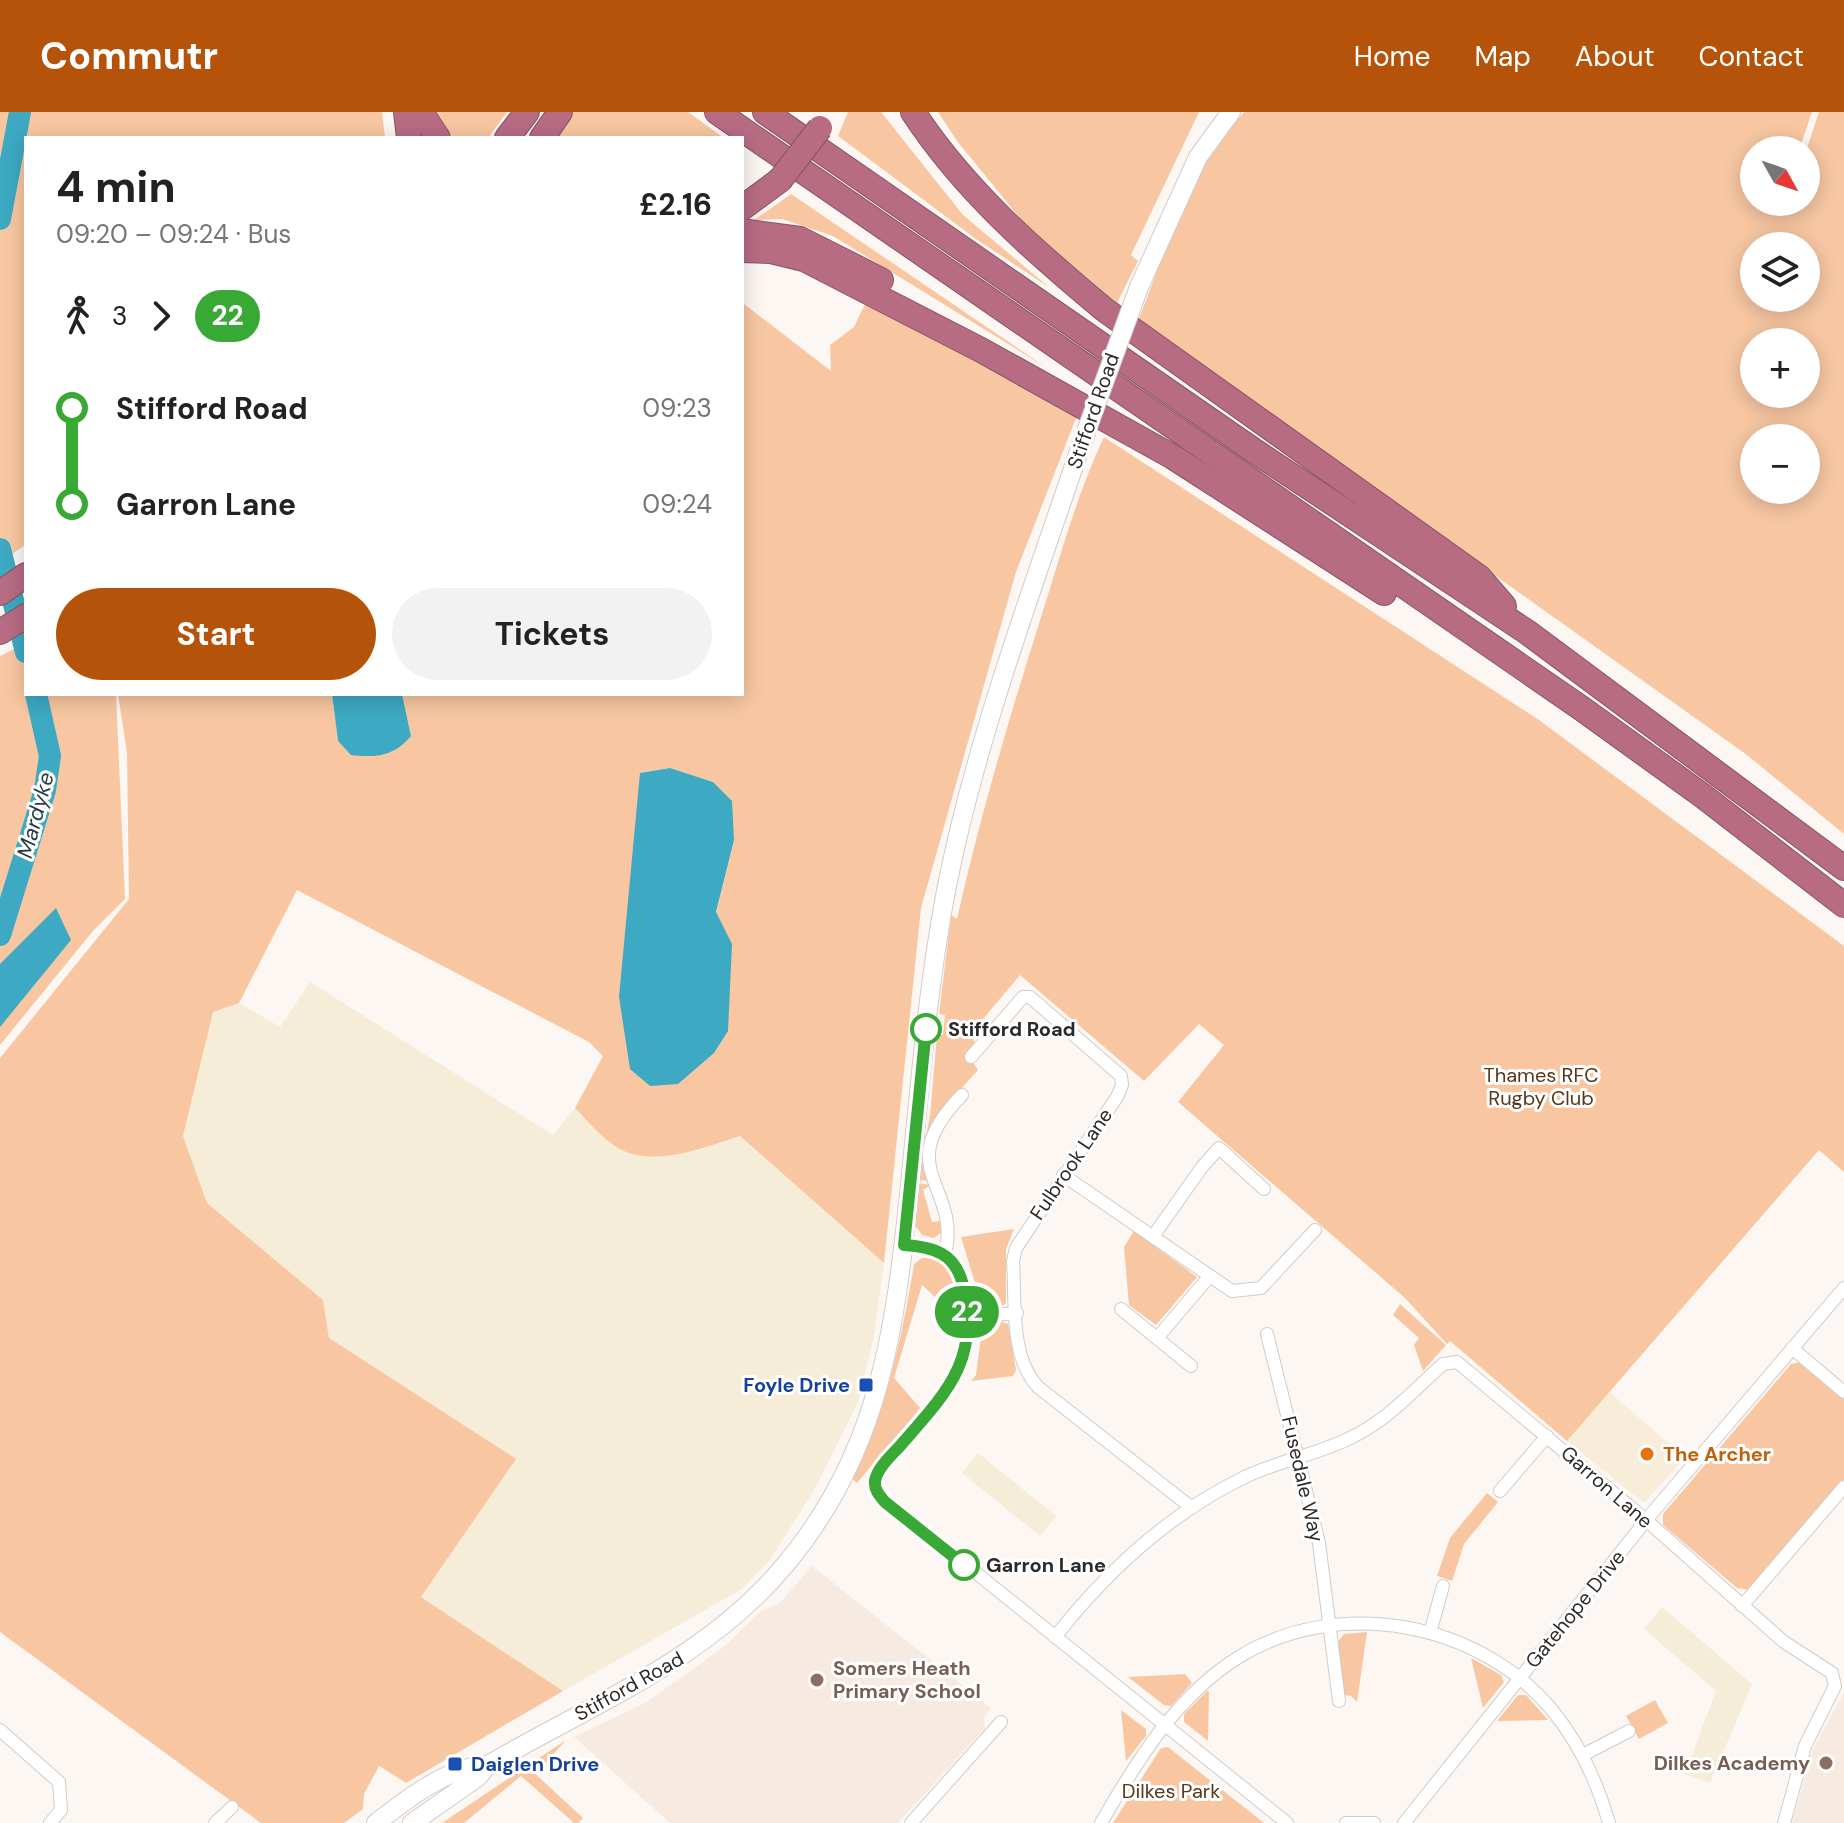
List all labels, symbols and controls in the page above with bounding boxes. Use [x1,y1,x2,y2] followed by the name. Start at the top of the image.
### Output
[40,31,218,81] text: Commutr
[1354,38,1430,75] text: Home
[1474,38,1531,75] text: Map
[1575,38,1654,75] text: About
[1698,38,1804,75] text: Contact
[1740,136,1820,216] north arrow
[1740,136,1820,504] map controls
[56,158,176,216] text: 4 min
[639,185,712,224] text: £2.16
[56,217,291,251] text: 09:20 – 09:24 · Bus
[1740,232,1820,312] button: layers
[56,294,100,338] icon: walk
[139,294,183,338] icon: forward
[211,297,244,334] text: 22
[112,299,127,333] text: 3
[1740,328,1820,408] button: +
[1061,350,1125,472] street label: Stifford Road
[116,389,308,428] text: Stifford Road
[642,391,712,425] text: 09:23
[1740,424,1820,504] button: −
[116,485,296,524] text: Garron Lane
[642,487,712,521] text: 09:24
[56,588,376,680] button: Start
[392,588,712,680] button: Tickets
[10,769,61,861] water label: Mardyke
[911,1014,941,1044] marker: Stifford Road
[948,1016,1076,1042] place label: Stifford Road
[1483,1062,1599,1111] park label: Thames RFC Rugby Club
[1024,1103,1118,1225] street label: Fulbrook Lane
[931,1286,1003,1338] line badge: 22
[951,1293,983,1330] text: 22
[743,1372,850,1398] place label: Foyle Drive
[857,1376,875,1394] marker: Foyle Drive
[1276,1414,1330,1544] street label: Fusedale Way
[1556,1440,1658,1534] street label: Garron Lane
[1663,1441,1771,1467] place label: The Archer
[1638,1445,1656,1463] marker: The Archer
[1519,1545,1631,1673] street label: Gatehope Drive
[949,1550,979,1580] marker: Garron Lane
[986,1552,1106,1578] place label: Garron Lane
[570,1645,688,1727] street label: Stifford Road
[833,1655,981,1704] place label: Somers Heath Primary School
[808,1671,826,1689] marker: Somers Heath Primary School
[1654,1750,1810,1776] place label: Dilkes Academy
[471,1751,599,1777] place label: Daiglen Drive
[1817,1754,1835,1772] marker: Dilkes Academy
[446,1755,464,1773] marker: Daiglen Drive
[1122,1778,1220,1804] park label: Dilkes Park

